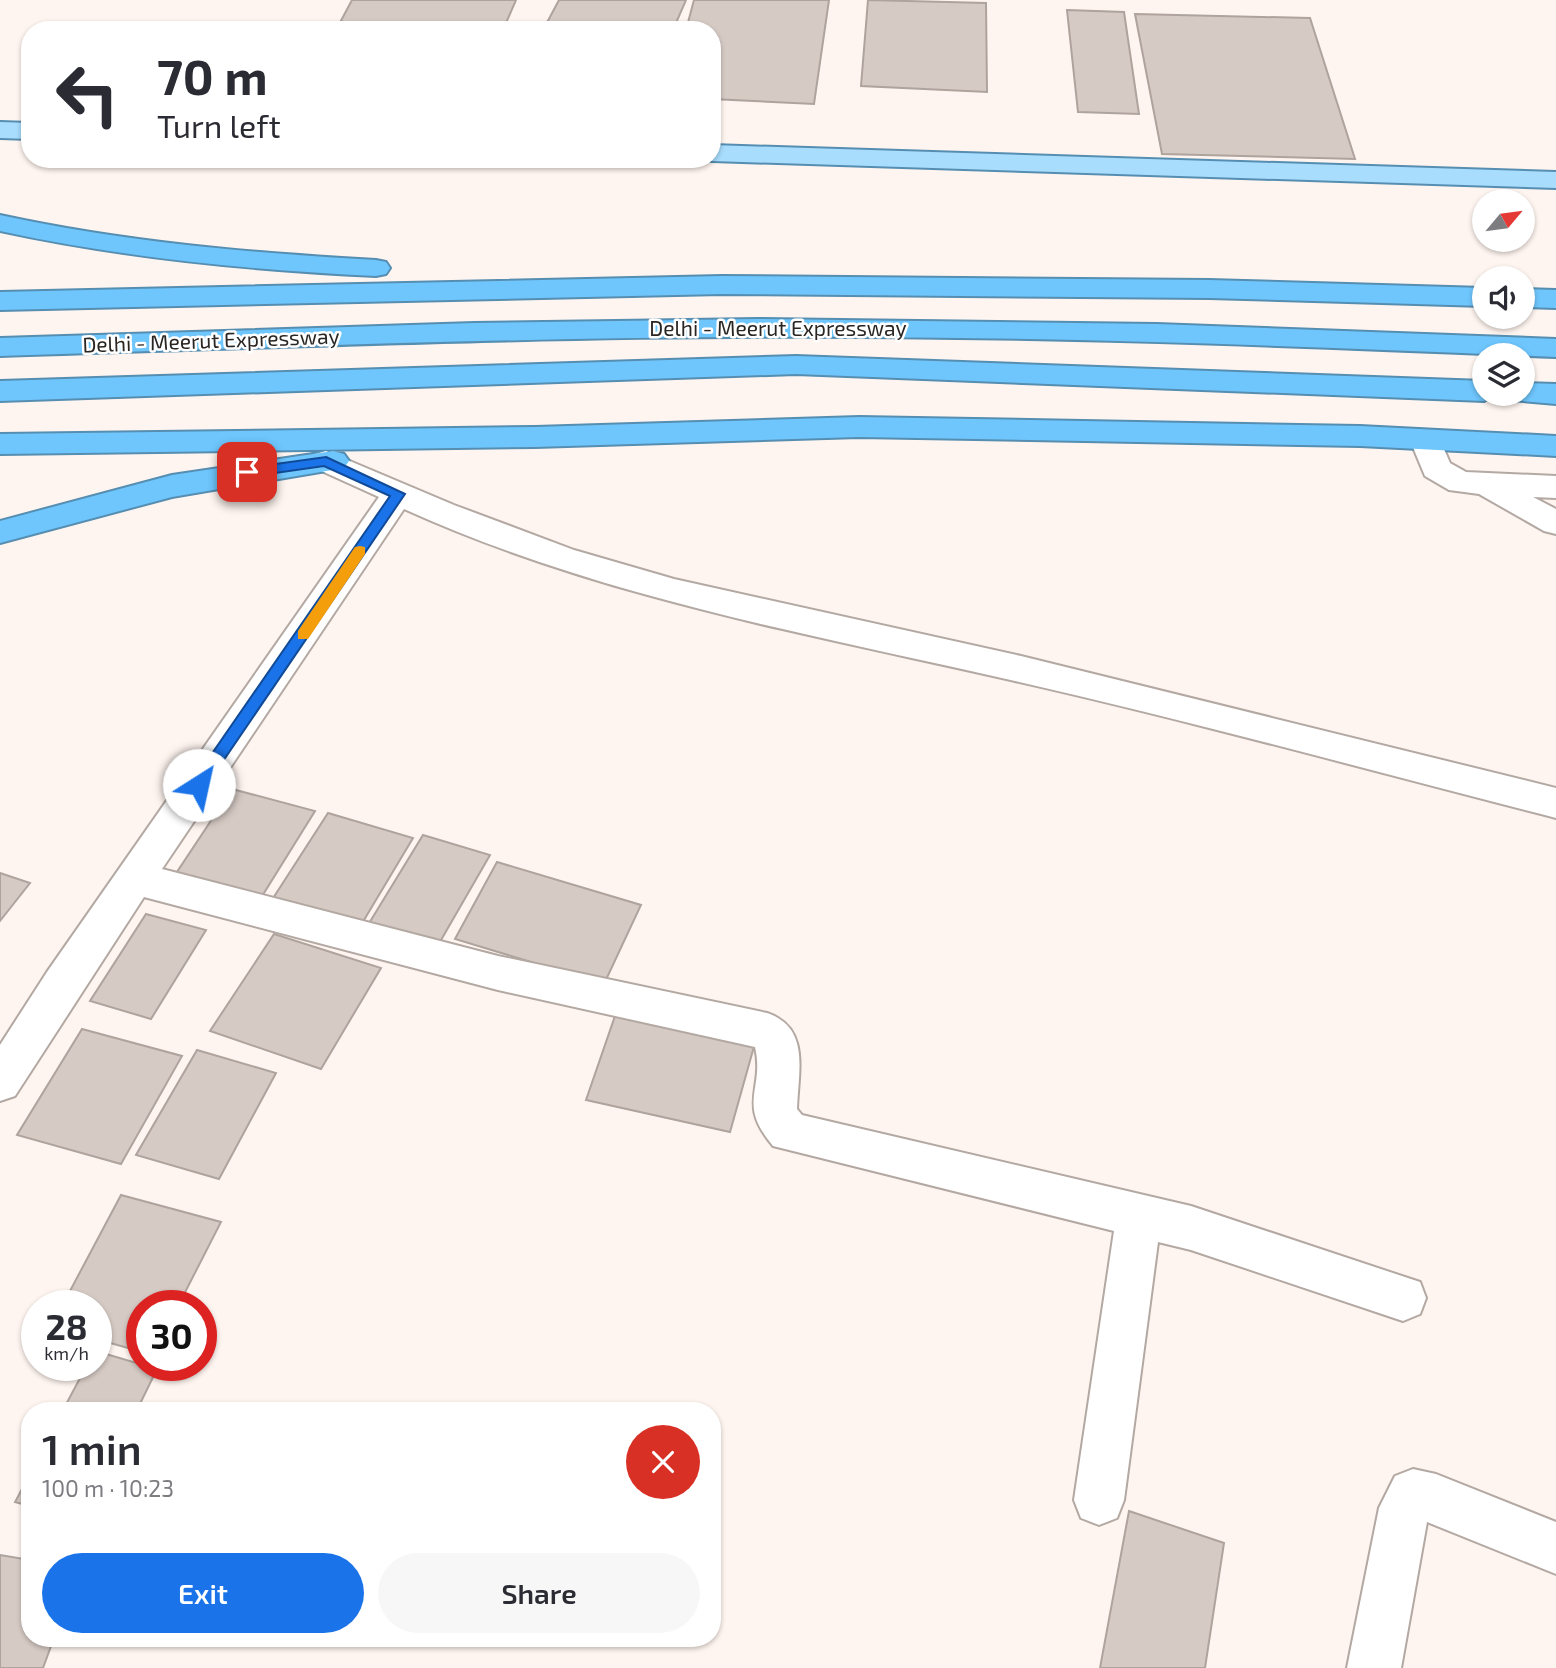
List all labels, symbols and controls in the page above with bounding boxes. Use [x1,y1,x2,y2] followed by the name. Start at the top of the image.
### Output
[157,46,268,105] text: 70 m
[42,49,133,140] icon: left
[157,106,281,144] text: Turn left
[1472,189,1535,252] north arrow
[1472,189,1535,406] map controls
[1472,266,1535,329] button: sound
[649,315,907,340] street label: Delhi - Meerut Expressway
[82,323,340,356] street label: Delhi - Meerut Expressway
[1472,343,1535,406] button: layers
[217,442,277,502] pin
[228,453,266,491] icon: arrive
[162,748,236,822] position arrow
[126,1290,217,1381] speed limit sign: 30
[45,1305,88,1347] text: 28
[44,1342,89,1364] text: km/h
[42,1423,142,1473] text: 1 min
[626,1425,700,1499] button: close
[42,1474,174,1502] text: 100 m · 10:23
[42,1553,364,1633] button: Exit
[378,1553,700,1633] button: Share

